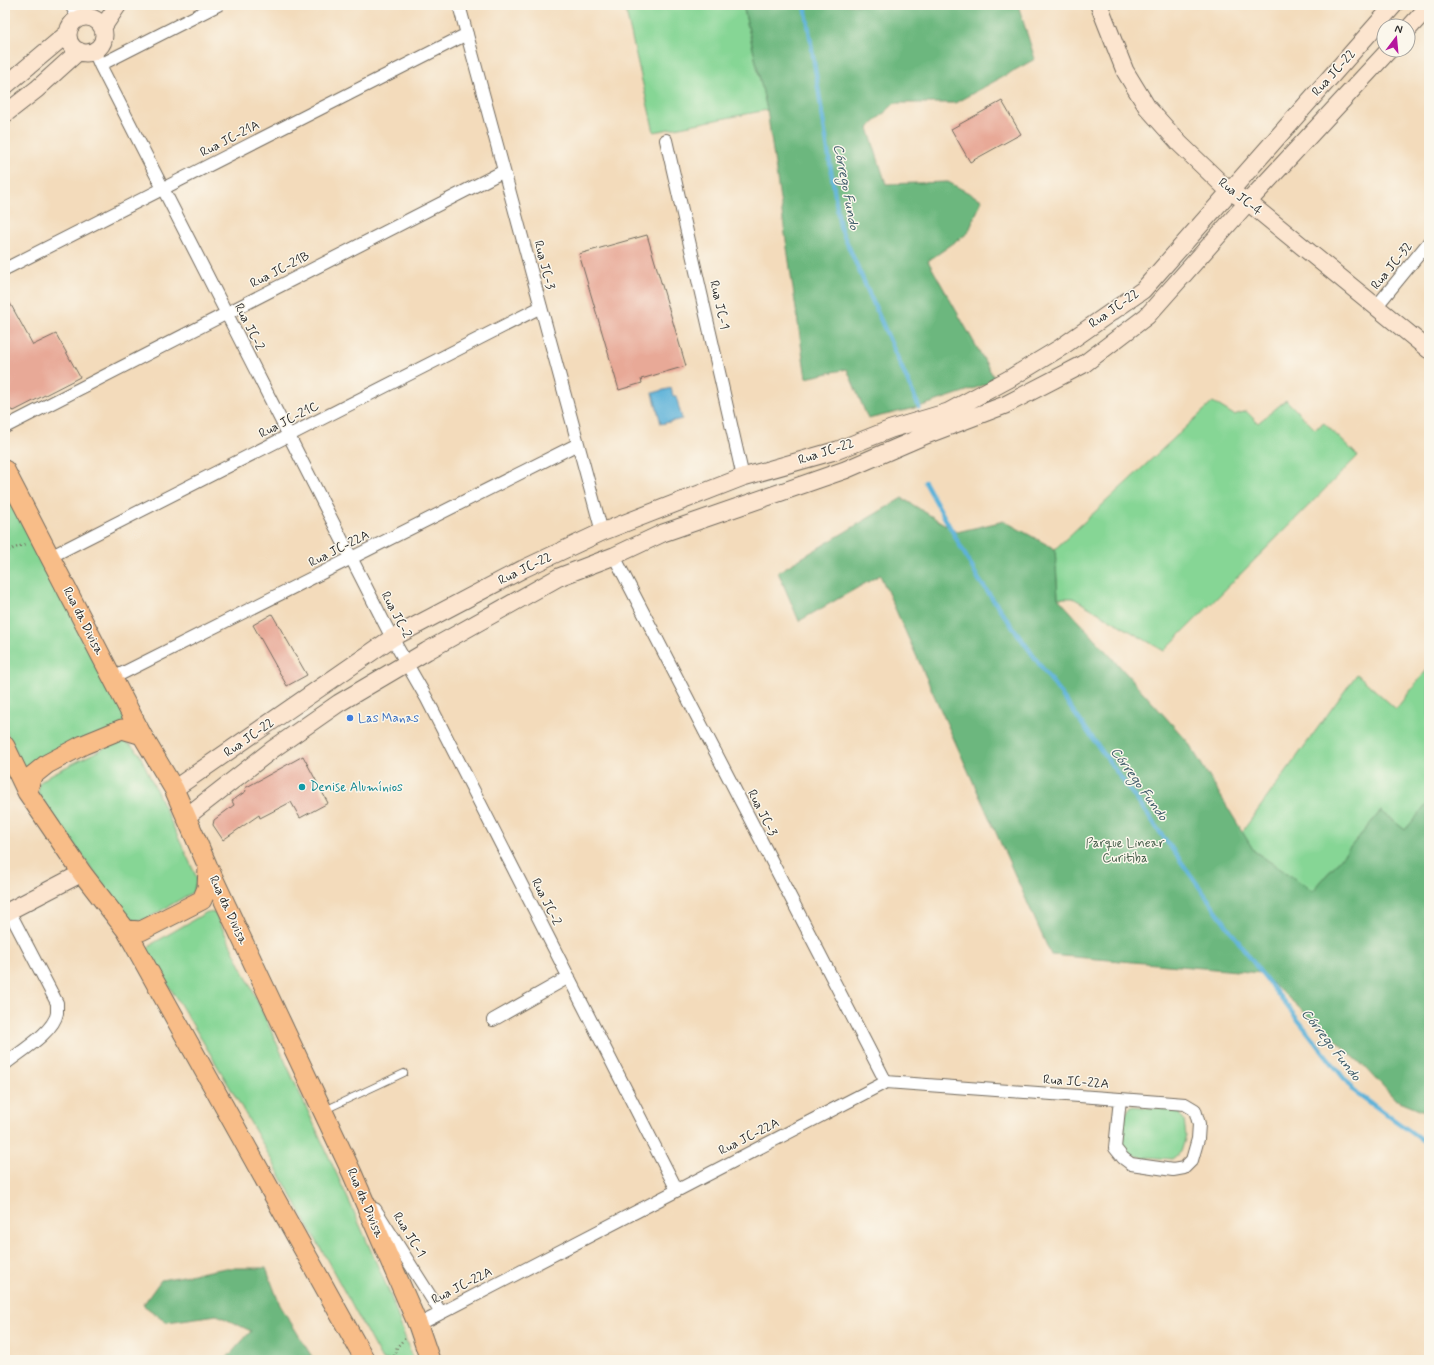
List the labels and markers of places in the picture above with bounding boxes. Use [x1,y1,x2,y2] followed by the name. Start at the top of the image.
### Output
[358,710,419,727] place label: Las Manas
[345,713,355,723] marker: Las Manas
[310,779,403,796] place label: Denise Alumínios
[297,782,307,792] marker: Denise Alumínios

